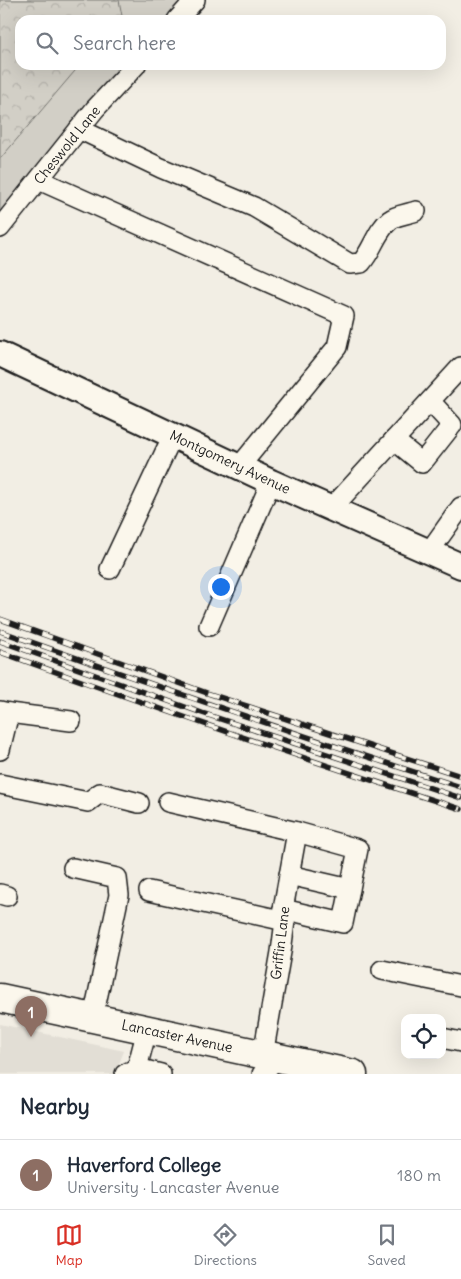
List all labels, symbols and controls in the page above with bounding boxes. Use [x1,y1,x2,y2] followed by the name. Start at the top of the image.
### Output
[15,15,446,70] search box
[33,29,61,57] icon: search
[73,31,176,55] text: Search here
[30,102,104,188] street label: Cheswold Lane
[167,426,293,498] street label: Montgomery Avenue
[208,574,234,600] your location
[267,905,293,981] street label: Griffin Lane
[15,996,47,1037] pin: 1
[401,1014,446,1059] map controls
[401,1014,446,1059] button: locate
[120,1015,234,1057] street label: Lancaster Avenue
[20,1093,90,1120] text: Nearby
[67,1153,221,1177] text: Haverford College
[33,1165,39,1185] text: 1
[397,1165,441,1185] text: 180 m
[67,1177,279,1197] text: University · Lancaster Avenue
[55,1221,83,1269] tab: Map
[194,1221,257,1269] tab: Directions
[367,1221,406,1269] tab: Saved

